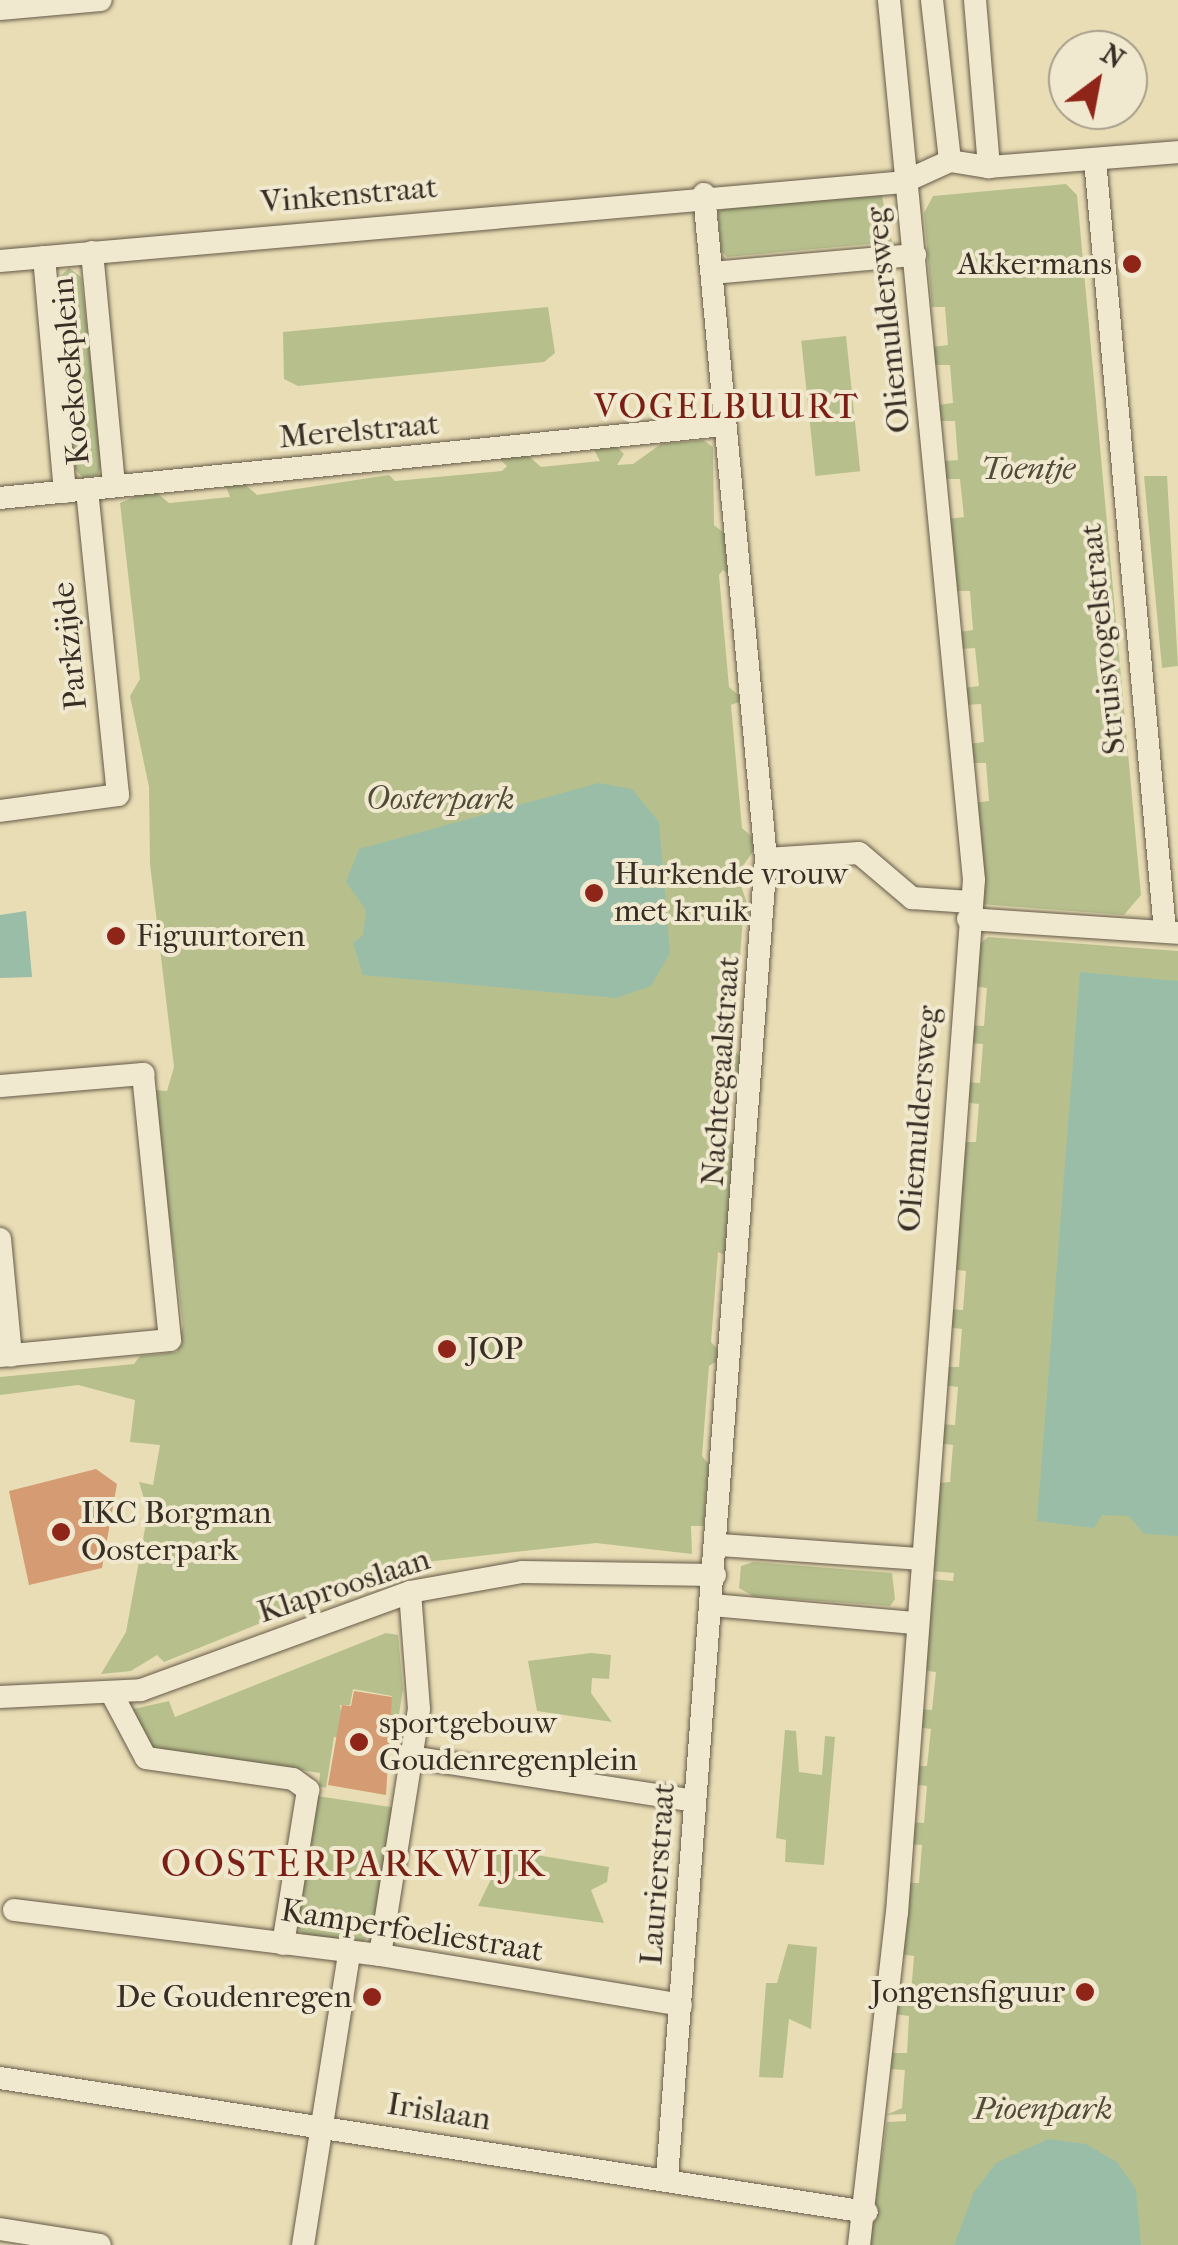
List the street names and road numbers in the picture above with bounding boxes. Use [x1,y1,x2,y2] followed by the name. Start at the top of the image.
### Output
[259,168,439,222] street label: Vinkenstraat
[857,205,919,435] street label: Oliemuldersweg
[44,275,98,467] street label: Koekoekplein
[277,405,441,457] street label: Merelstraat
[1072,522,1134,756] street label: Struisvogelstraat
[44,580,96,712] street label: Parkzijde
[694,955,748,1187] street label: Nachtegaalstraat
[890,1004,948,1234] street label: Oliemuldersweg
[253,1540,435,1632] street label: Klaprooslaan
[632,1782,684,1966] street label: Laurierstraat
[278,1891,546,1971] street label: Kamperfoeliestraat
[385,2085,493,2139] street label: Irislaan

